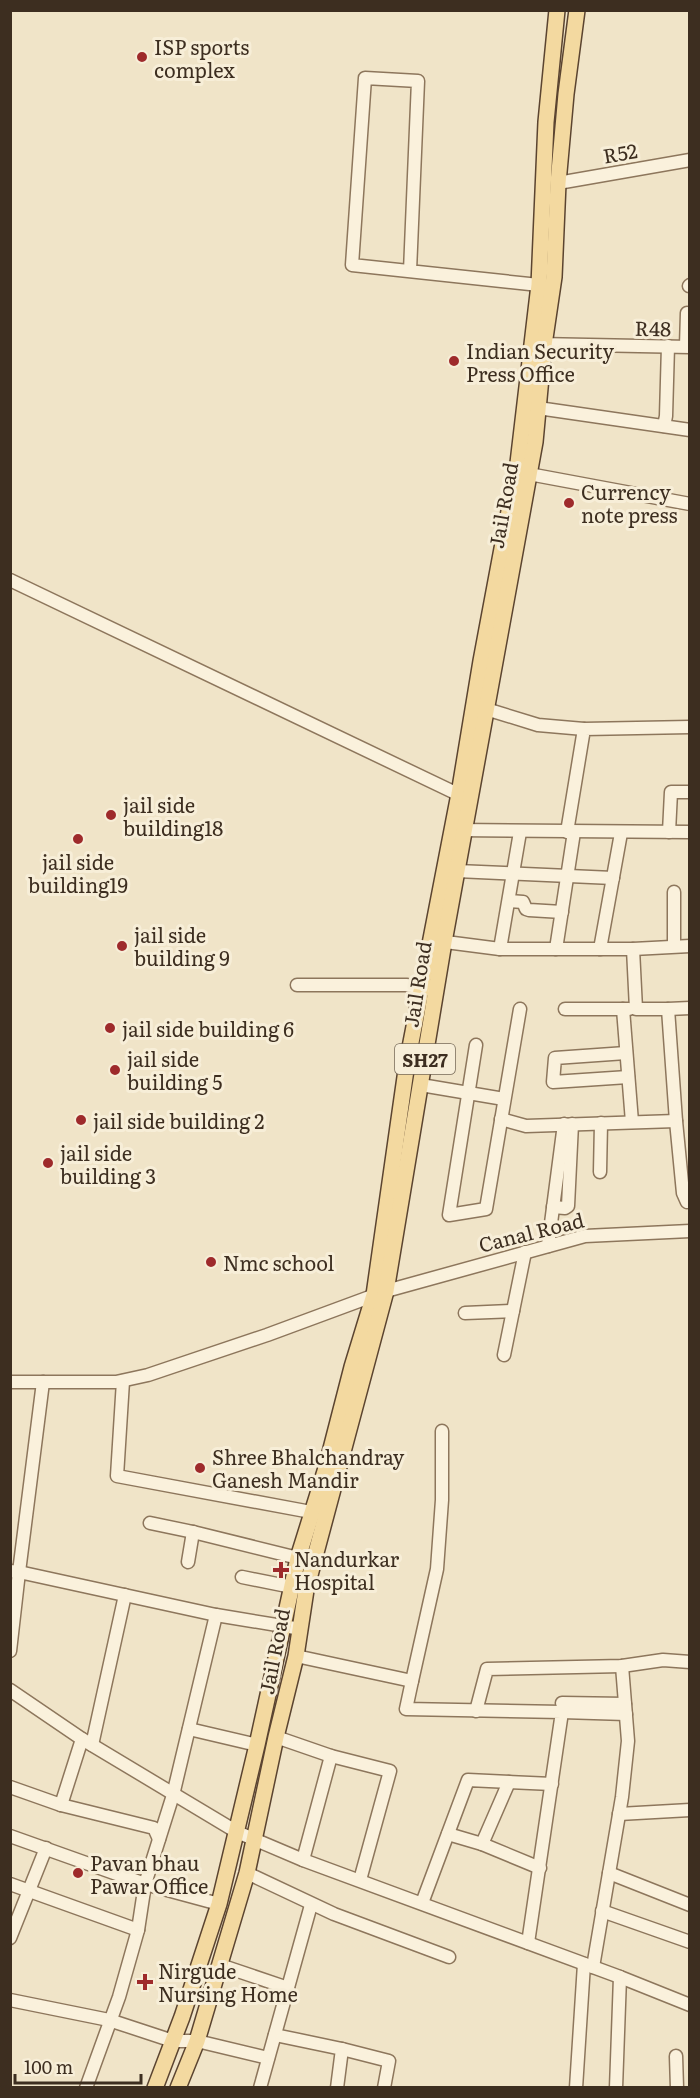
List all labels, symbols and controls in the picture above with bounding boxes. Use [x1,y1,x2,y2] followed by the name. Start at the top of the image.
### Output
[154,31,249,84] place label: ISP sports complex
[135,50,149,64] marker: ISP sports complex
[600,134,640,170] street label: R52
[634,312,672,342] street label: R48
[466,335,615,388] place label: Indian Security Press Office
[447,354,461,368] marker: Indian Security Press Office
[480,460,524,550] street label: Jail Road
[581,476,677,529] place label: Currency note press
[562,496,576,510] marker: Currency note press
[123,789,223,842] place label: jail side building18
[104,808,118,822] marker: jail side building18
[71,832,85,846] marker: jail side building19
[28,846,128,899] place label: jail side building19
[134,919,230,972] place label: jail side building 9
[115,939,129,953] marker: jail side building 9
[394,939,438,1029] street label: Jail Road
[122,1013,294,1043] place label: jail side building 6
[103,1021,117,1035] marker: jail side building 6
[127,1043,222,1096] place label: jail side building 5
[395,1044,455,1074] road number: SH27
[108,1063,122,1077] marker: jail side building 5
[93,1105,264,1135] place label: jail side building 2
[74,1113,88,1127] marker: jail side building 2
[60,1137,156,1190] place label: jail side building 3
[41,1156,55,1170] marker: jail side building 3
[475,1203,587,1259] street label: Canal Road
[223,1247,335,1277] place label: Nmc school
[204,1255,218,1269] marker: Nmc school
[212,1441,405,1494] place label: Shree Bhalchandray Ganesh Mandir
[193,1461,207,1475] marker: Shree Bhalchandray Ganesh Mandir
[294,1543,400,1596] place label: Nandurkar Hospital
[272,1561,290,1579] marker: Nandurkar Hospital
[250,1605,296,1697] street label: Jail Road
[90,1847,209,1900] place label: Pavan bhau Pawar Office
[71,1866,85,1880] marker: Pavan bhau Pawar Office
[158,1955,298,2008] place label: Nirgude Nursing Home
[136,1973,154,1991] marker: Nirgude Nursing Home
[15,2047,141,2085] scale bar
[24,2053,73,2080] text: 100 m

